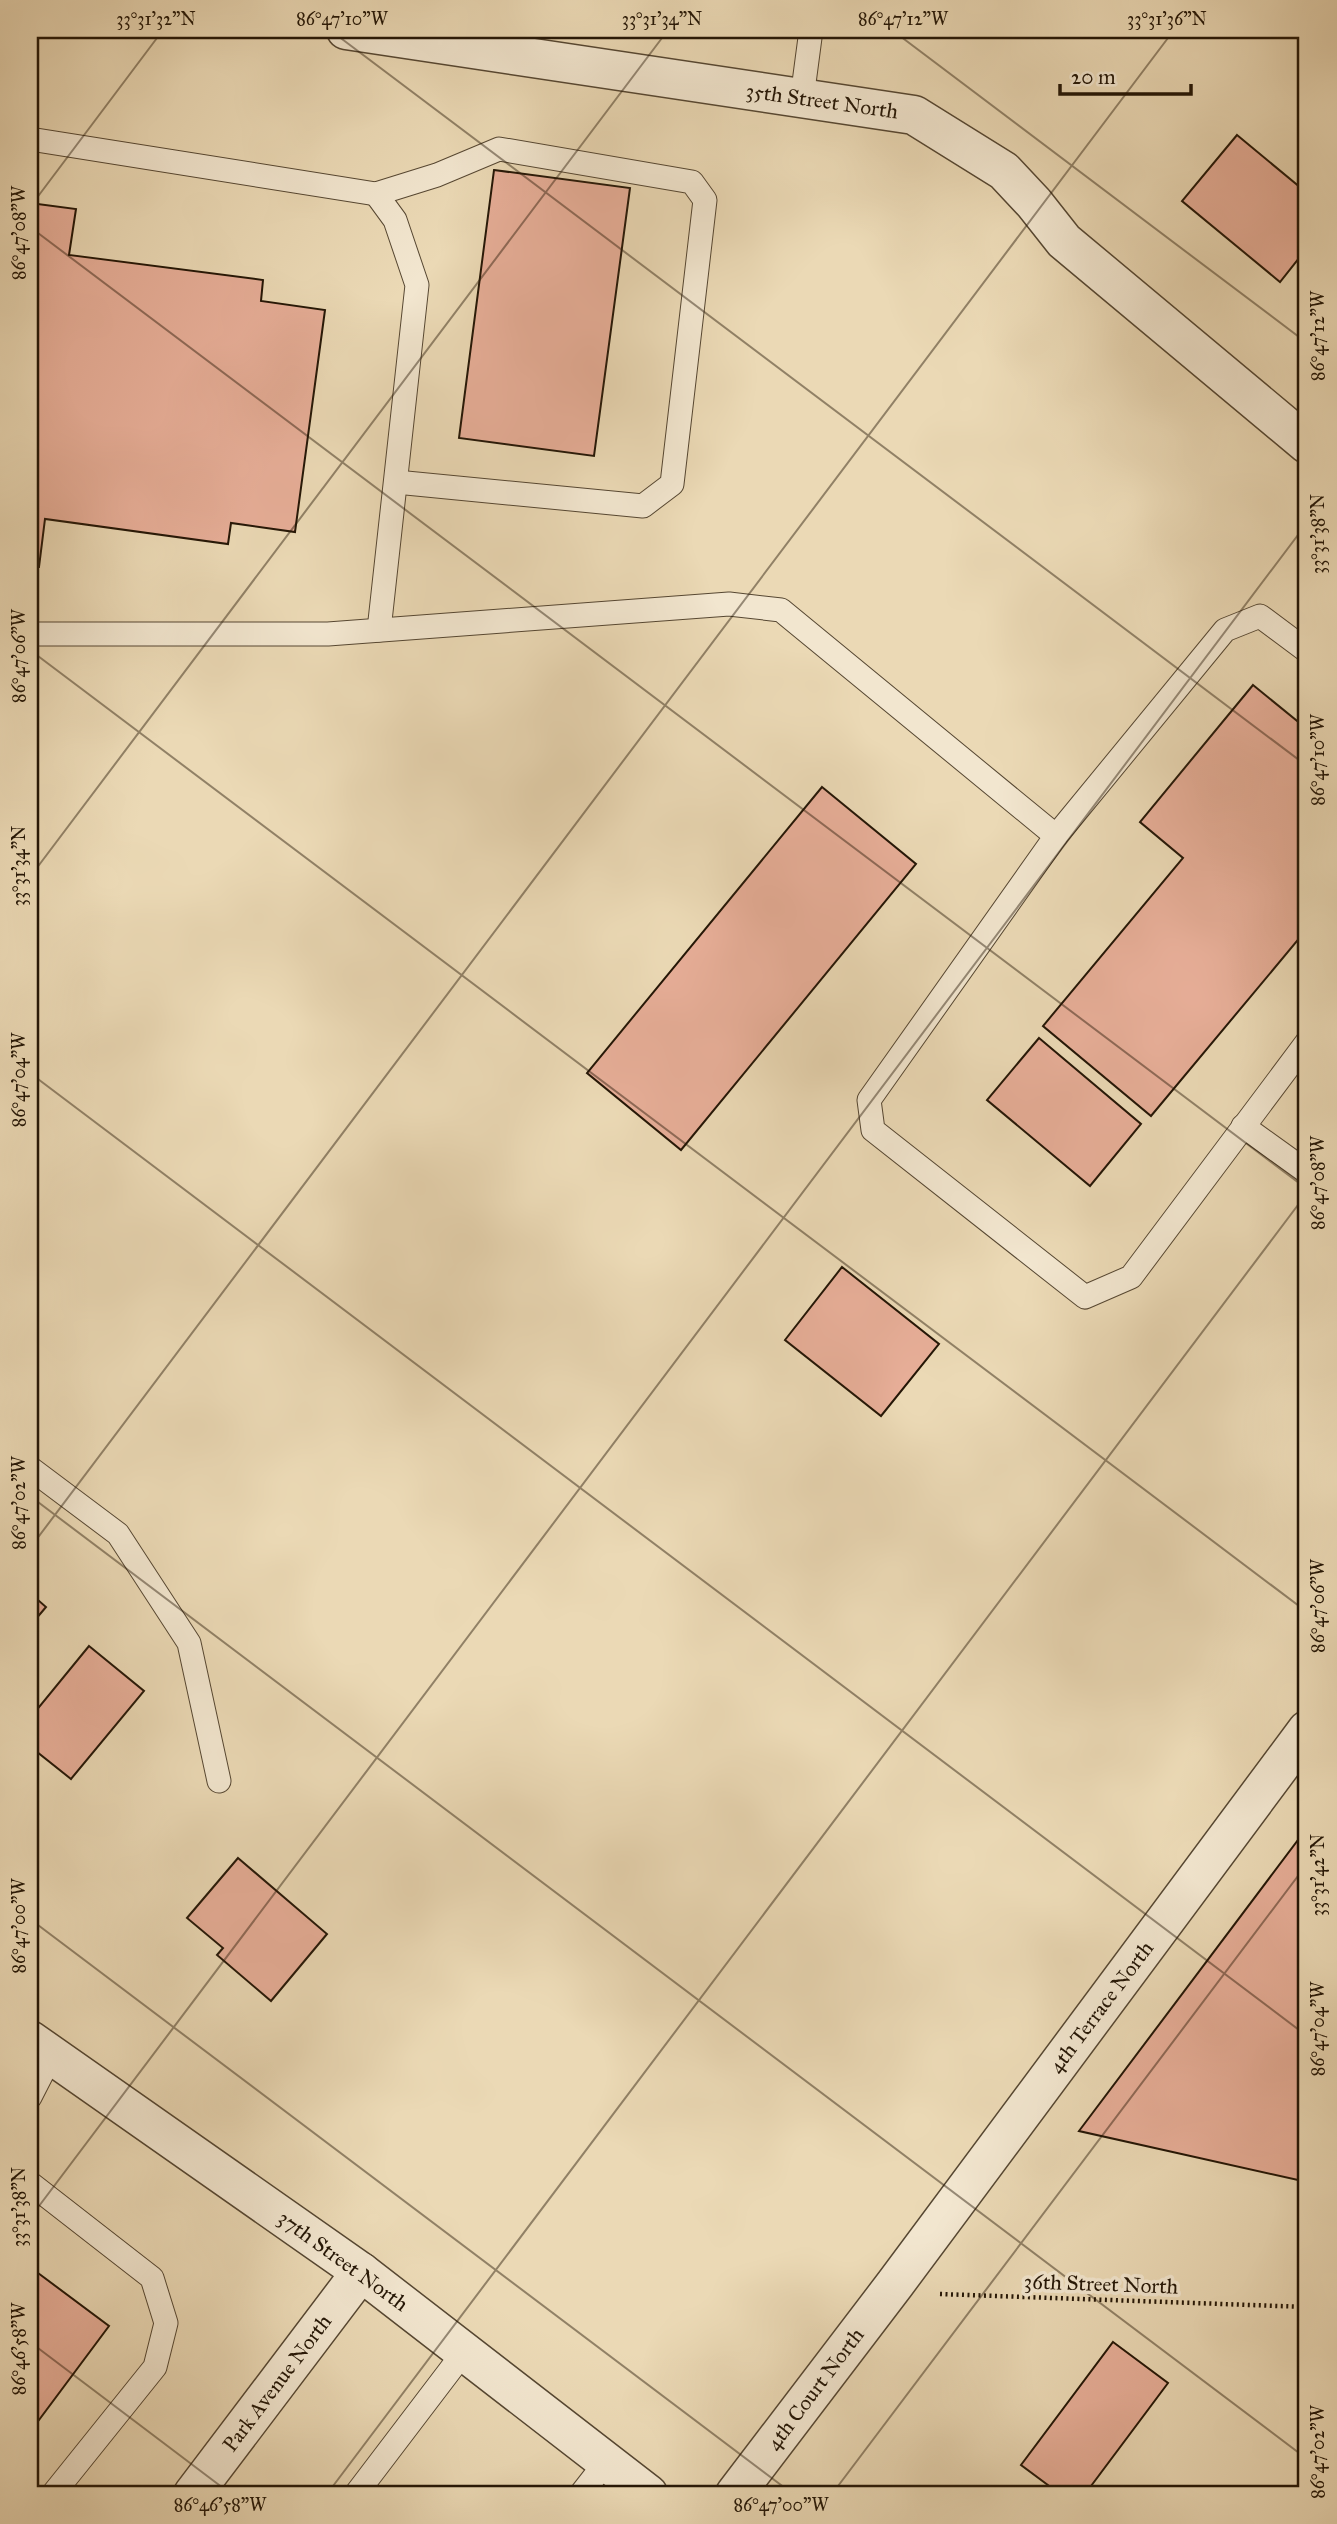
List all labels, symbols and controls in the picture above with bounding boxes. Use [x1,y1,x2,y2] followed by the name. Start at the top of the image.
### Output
[116,8,196,30] text: 33°31'32"N
[296,8,389,30] text: 86°47'10"W
[622,8,702,30] text: 33°31'34"N
[858,8,949,30] text: 86°47'12"W
[1127,8,1207,30] text: 33°31'36"N
[1060,52,1192,96] scale bar
[1071,64,1116,90] text: 20 m
[744,77,900,125] street label: 35th Street North
[8,185,30,280] text: 86°47'08"W
[1307,290,1329,381] text: 86°47'12"W
[1307,494,1329,574] text: 33°31'38"N
[8,608,30,703] text: 86°47'06"W
[1307,713,1329,806] text: 86°47'10"W
[8,826,30,906] text: 33°31'34"N
[8,1032,30,1127] text: 86°47'04"W
[1307,1135,1329,1230] text: 86°47'08"W
[8,1455,30,1550] text: 86°47'02"W
[1307,1558,1329,1653] text: 86°47'06"W
[1307,1834,1329,1916] text: 33°31'42"N
[8,1878,30,1974] text: 86°47'00"W
[1043,1936,1159,2078] street label: 4th Terrace North
[1307,1981,1329,2076] text: 86°47'04"W
[8,2167,30,2247] text: 33°31'38"N
[273,2205,414,2317] street label: 37th Street North
[1023,2268,1179,2300] street label: 36th Street North
[8,2302,30,2395] text: 86°46'58"W
[217,2309,337,2457] street label: Park Avenue North
[761,2322,870,2455] street label: 4th Court North
[1307,2404,1329,2499] text: 86°47'02"W
[174,2494,267,2516] text: 86°46'58"W
[733,2494,829,2516] text: 86°47'00"W

